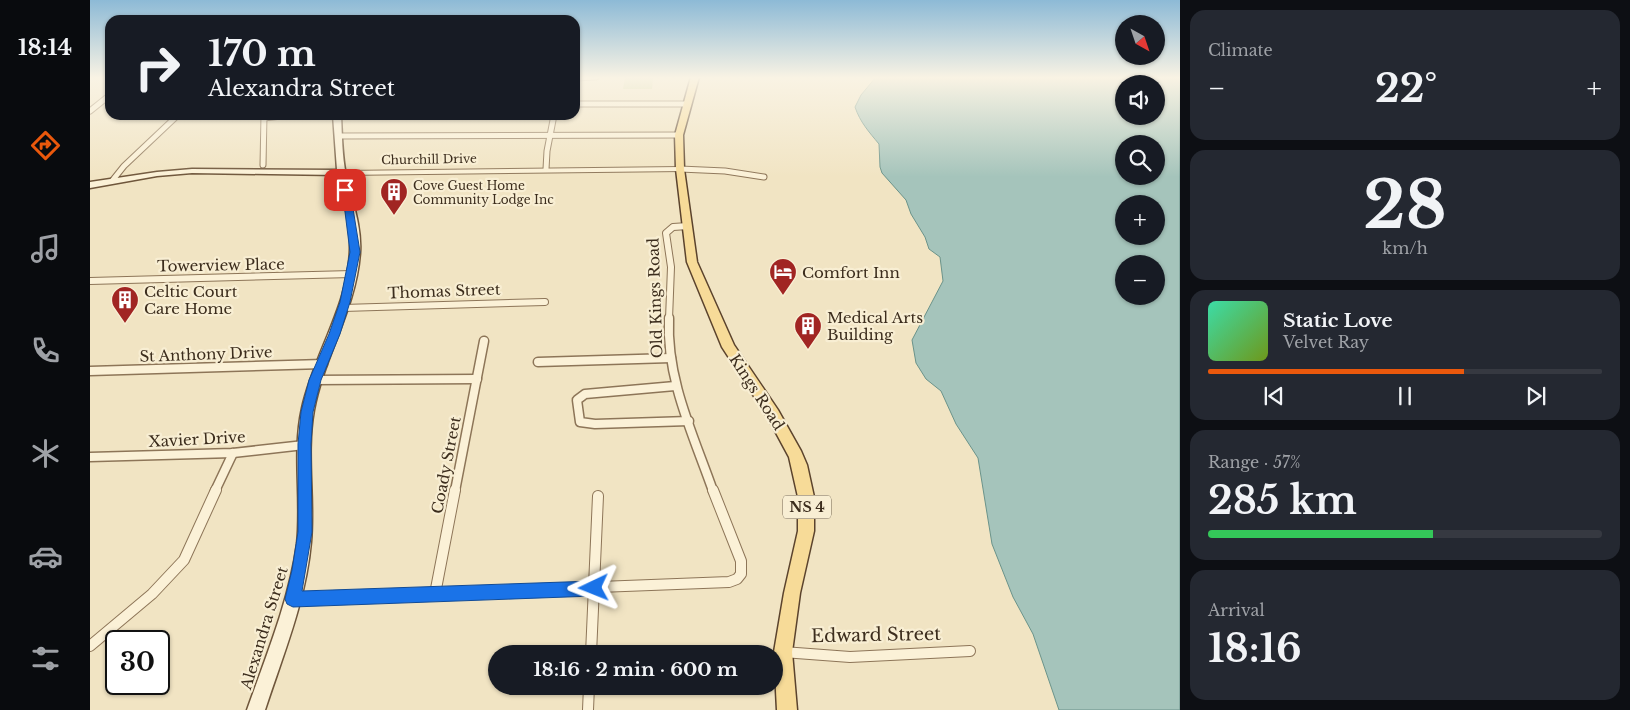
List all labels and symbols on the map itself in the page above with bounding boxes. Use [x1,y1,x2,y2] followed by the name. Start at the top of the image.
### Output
[1115,15,1165,65] north arrow
[381,151,477,167] street label: Churchill Drive
[324,169,366,211] pin
[379,177,409,216] building icon: Cove Guest Home Community Lodge Inc
[413,178,554,207] place label: Cove Guest Home Community Lodge Inc
[643,237,667,359] street label: Old Kings Road
[157,254,285,276] street label: Towerview Place
[768,257,798,296] hotel icon: Comfort Inn
[802,263,900,282] place label: Comfort Inn
[387,280,501,302] street label: Thomas Street
[144,282,238,318] place label: Celtic Court Care Home
[110,285,140,324] building icon: Celtic Court Care Home
[827,308,923,344] place label: Medical Arts Building
[793,311,823,350] building icon: Medical Arts Building
[139,342,273,366] street label: St Anthony Drive
[725,350,789,434] street label: Kings Road
[427,414,465,515] street label: Coady Street
[148,427,246,451] street label: Xavier Drive
[783,496,831,518] road number: NS 4
[567,561,619,613] position arrow
[236,564,292,693] street label: Alexandra Street
[811,623,941,647] street label: Edward Street
[105,630,170,695] speed limit sign: 30

